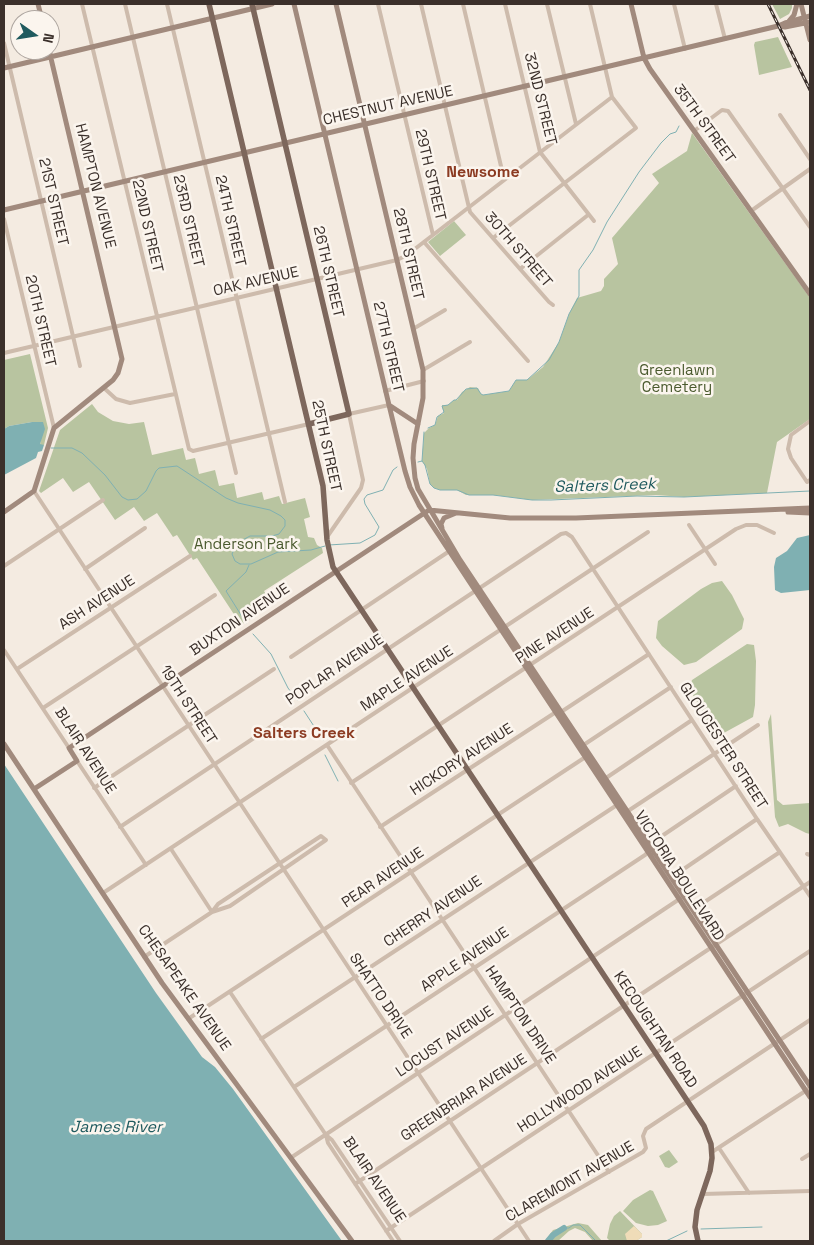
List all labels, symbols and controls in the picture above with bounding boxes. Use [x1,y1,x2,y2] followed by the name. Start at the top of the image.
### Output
[10,10,60,60] north arrow
[39,32,58,45] text: N
[520,51,560,147] street label: 32ND STREET
[669,81,739,167] street label: 35TH STREET
[321,82,455,130] street label: CHESTNUT AVENUE
[71,122,119,250] street label: HAMPTON AVENUE
[411,127,449,223] street label: 29TH STREET
[34,156,72,248] street label: 21ST STREET
[446,163,520,183] district label: Newsome
[169,173,207,269] street label: 23RD STREET
[211,174,249,268] street label: 24TH STREET
[128,178,166,274] street label: 22ND STREET
[389,206,427,302] street label: 28TH STREET
[480,209,556,291] street label: 30TH STREET
[309,224,347,320] street label: 26TH STREET
[212,263,300,301] street label: OAK AVENUE
[21,273,59,369] street label: 20TH STREET
[369,300,407,394] street label: 27TH STREET
[639,362,715,397] park label: Greenlawn Cemetery
[307,399,345,493] street label: 25TH STREET
[554,475,656,497] water label: Salters Creek
[194,536,298,554] park label: Anderson Park
[56,572,138,634] street label: ASH AVENUE
[187,580,293,660] street label: BUXTON AVENUE
[512,604,598,668] street label: PINE AVENUE
[283,631,387,709] street label: POPLAR AVENUE
[357,642,457,716] street label: MAPLE AVENUE
[156,662,220,748] street label: 19TH STREET
[675,679,771,813] street label: GLOUCESTER STREET
[50,704,120,798] street label: BLAIR AVENUE
[407,720,517,800] street label: HICKORY AVENUE
[253,724,355,744] district label: Salters Creek
[630,808,728,944] street label: VICTORIA BOULEVARD
[339,844,427,912] street label: PEAR AVENUE
[381,873,485,951] street label: CHERRY AVENUE
[134,922,234,1054] street label: CHESAPEAKE AVENUE
[417,924,513,996] street label: APPLE AVENUE
[345,950,415,1042] street label: SHATTO DRIVE
[481,963,559,1067] street label: HAMPTON DRIVE
[609,968,701,1092] street label: KECOUGHTAN ROAD
[393,1003,497,1081] street label: LOCUST AVENUE
[514,1043,646,1137] street label: HOLLYWOOD AVENUE
[398,1050,530,1146] street label: GREENBRIAR AVENUE
[70,1118,162,1138] water label: James River
[339,1134,409,1226] street label: BLAIR AVENUE
[502,1138,638,1226] street label: CLAREMONT AVENUE

